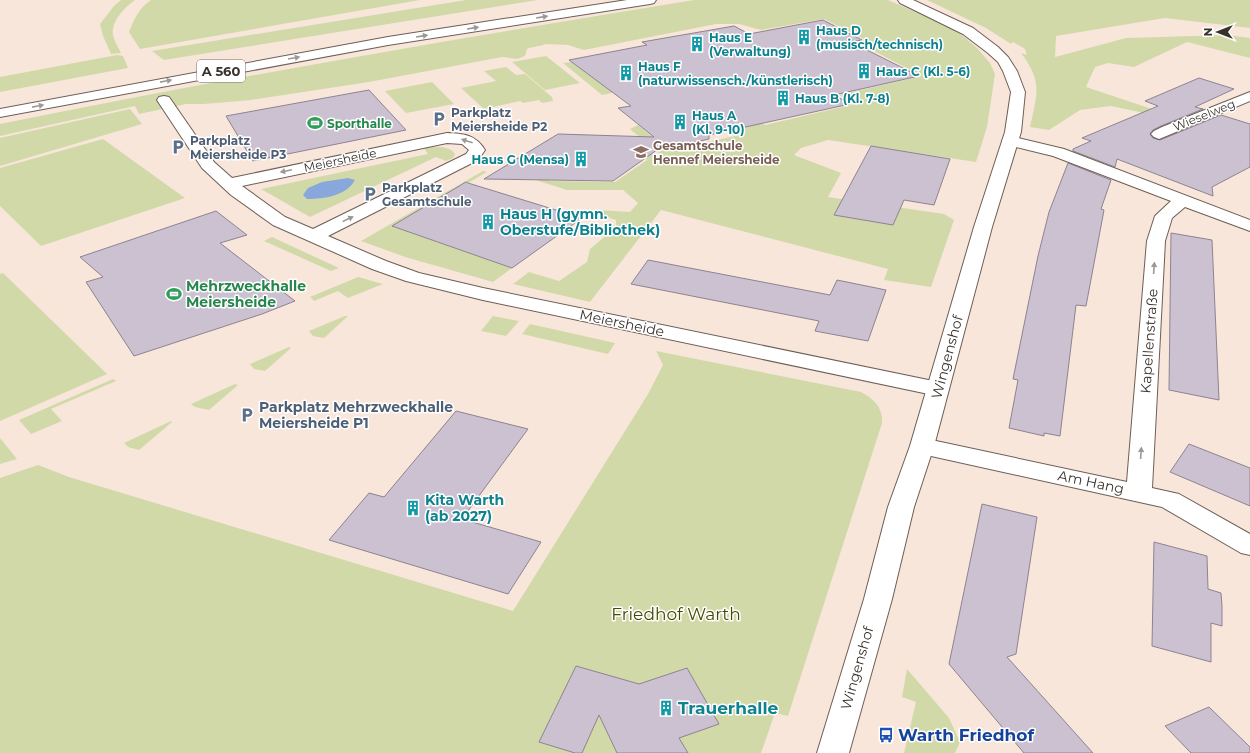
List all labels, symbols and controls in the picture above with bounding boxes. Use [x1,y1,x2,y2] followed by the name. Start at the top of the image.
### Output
[1198,12,1238,52] north arrow
[536,14,548,20] one-way arrow
[816,23,943,52] place label: Haus D (musisch/technisch)
[467,25,479,31] one-way arrow
[795,28,813,46] building icon: Haus D (musisch/technisch)
[1201,28,1215,36] text: N
[709,30,791,59] place label: Haus E (Verwaltung)
[416,33,428,39] one-way arrow
[688,35,706,53] building icon: Haus E (Verwaltung)
[288,55,300,61] one-way arrow
[638,59,833,88] place label: Haus F (naturwissensch./künstlerisch)
[197,60,245,82] road number: A 560
[855,62,873,80] building icon: Haus C (Kl. 5-6)
[617,64,635,82] building icon: Haus F (naturwissensch./künstlerisch)
[876,64,970,79] place label: Haus C (Kl. 5-6)
[160,78,172,84] one-way arrow
[774,89,792,107] building icon: Haus B (Kl. 7-8)
[795,91,890,106] place label: Haus B (Kl. 7-8)
[1171,96,1237,134] street label: Wieselweg
[32,102,44,108] one-way arrow
[451,105,547,134] place label: Parkplatz Meiersheide P2
[692,108,745,137] place label: Haus A (Kl. 9-10)
[430,110,448,128] parking icon: Parkplatz Meiersheide P2
[671,113,689,131] building icon: Haus A (Kl. 9-10)
[306,114,324,132] sports icon: Sporthalle
[327,116,392,131] place label: Sporthalle
[190,133,286,162] place label: Parkplatz Meiersheide P3
[169,138,187,156] parking icon: Parkplatz Meiersheide P3
[460,138,472,144] one-way arrow
[653,138,780,167] place label: Gesamtschule Hennef Meiersheide
[632,143,650,161] school or university icon: Gesamtschule Hennef Meiersheide
[302,145,378,175] street label: Meiersheide
[572,150,590,168] building icon: Haus G (Mensa)
[472,152,569,167] place label: Haus G (Mensa)
[280,169,292,175] one-way arrow
[382,180,472,209] place label: Parkplatz Gesamtschule
[361,185,379,203] parking icon: Parkplatz Gesamtschule
[500,205,660,239] place label: Haus H (gymn. Oberstufe/Bibliothek)
[479,213,497,231] building icon: Haus H (gymn. Oberstufe/Bibliothek)
[342,216,353,222] one-way arrow
[1151,262,1158,274] one-way arrow
[186,277,306,311] place label: Mehrzweckhalle Meiersheide
[165,285,183,303] sports icon: Mehrzweckhalle Meiersheide
[1136,288,1162,394] street label: Kapellenstraße
[578,305,666,341] street label: Meiersheide
[927,312,967,401] street label: Wingenshof
[259,398,453,432] place label: Parkplatz Mehrzweckhalle Meiersheide P1
[238,406,256,424] parking icon: Parkplatz Mehrzweckhalle Meiersheide P1
[1138,447,1145,459] one-way arrow
[1056,466,1126,498] street label: Am Hang
[425,491,504,525] place label: Kita Warth (ab 2027)
[404,499,422,517] building icon: Kita Warth (ab 2027)
[611,604,741,624] park label: Friedhof Warth
[837,623,878,712] street label: Wingenshof
[678,698,779,718] place label: Trauerhalle
[657,699,675,717] building icon: Trauerhalle
[898,725,1035,745] place label: Warth Friedhof
[877,726,895,744] bus stop icon: Warth Friedhof

